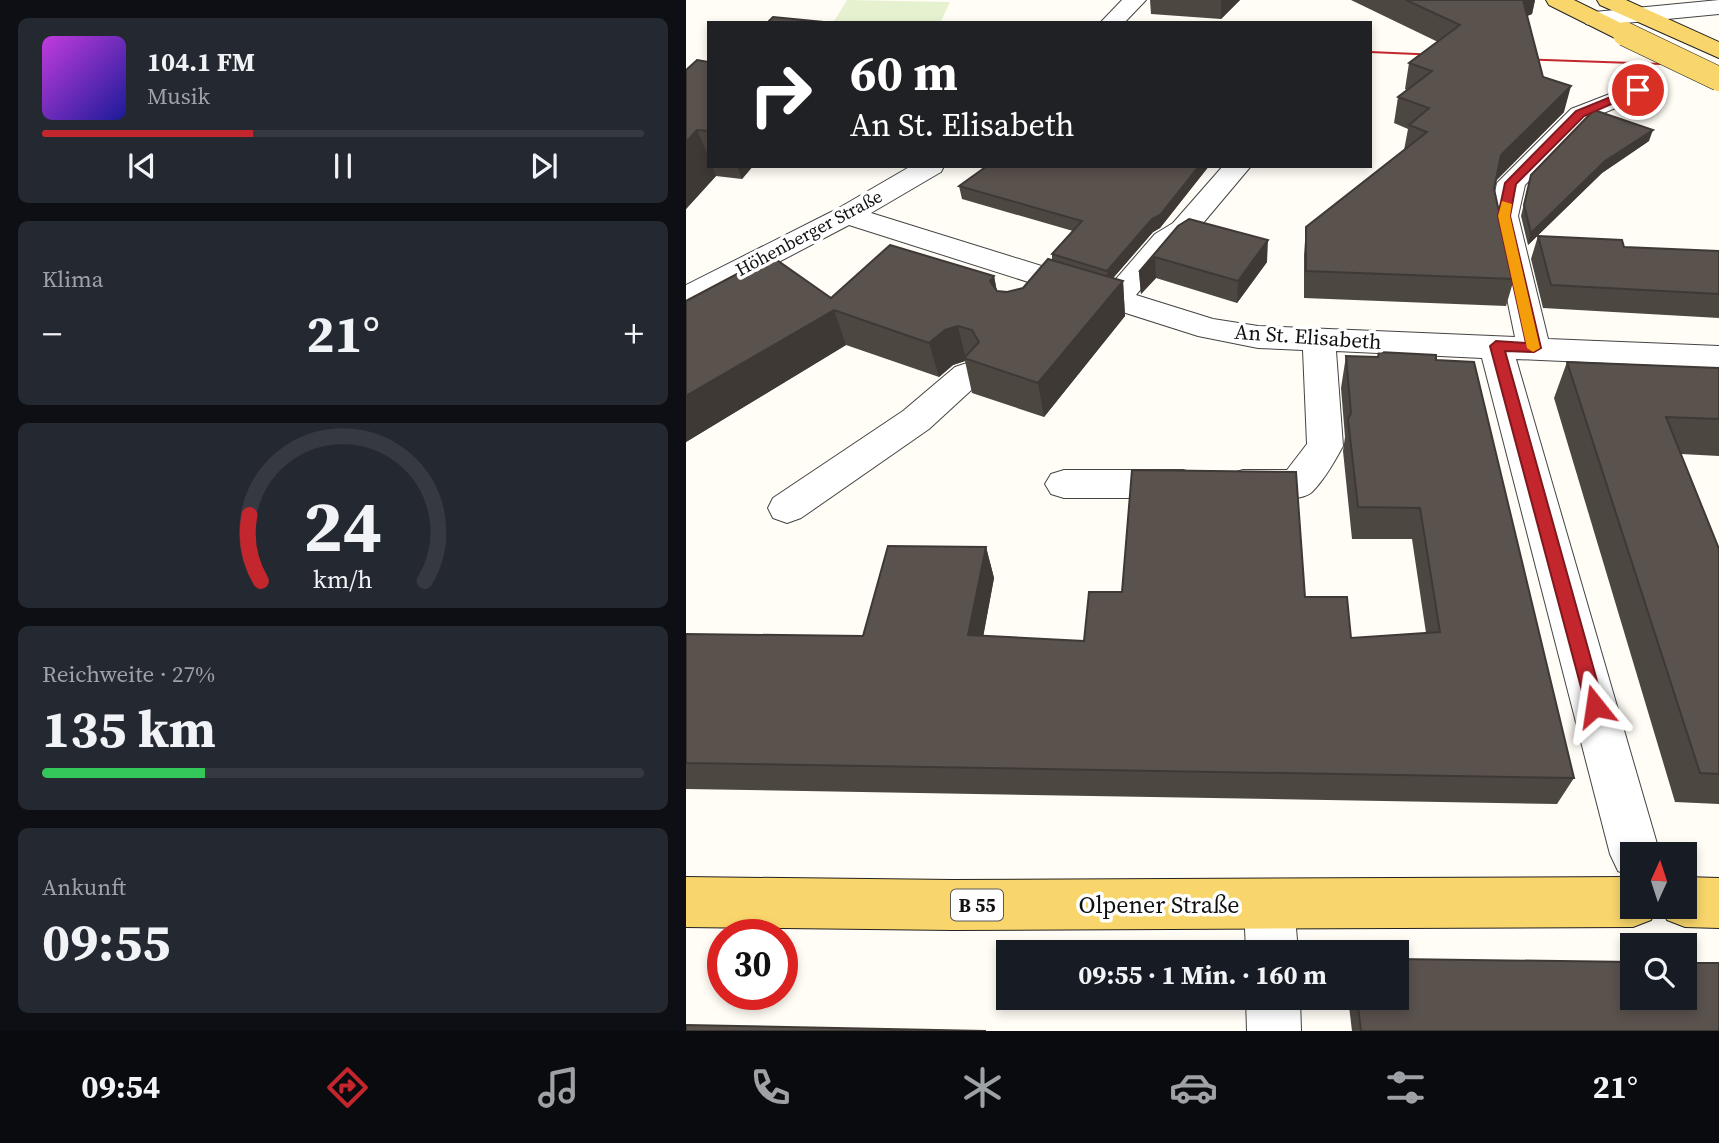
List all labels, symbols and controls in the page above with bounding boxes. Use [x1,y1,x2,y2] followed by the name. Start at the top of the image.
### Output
[850,39,958,106] text: 60 m
[147,44,255,80] text: 104.1 FM
[735,49,826,140] icon: right
[1608,60,1668,120] pin
[1619,71,1657,109] icon: arrive
[147,80,210,112] text: Musik
[850,103,1075,147] text: An St. Elisabeth
[123,147,161,185] icon: previous
[324,147,362,185] icon: pause
[525,147,563,185] icon: next
[731,183,887,282] street label: Höhenberger Straße
[42,263,103,295] text: Klima
[306,298,380,369] text: 21°
[42,308,62,360] text: −
[624,308,644,360] text: +
[1234,317,1383,356] street label: An St. Elisabeth
[304,477,382,576] text: 24
[313,562,373,596] text: km/h
[42,658,215,690] text: Reichweite · 27%
[1558,669,1632,743] position arrow
[42,693,216,764] text: 135 km
[1620,842,1698,919] north arrow
[1620,842,1697,1010] map controls
[42,871,126,903] text: Ankunft
[1079,888,1239,921] street label: Olpener Straße
[951,890,1003,920] road number: B 55
[42,906,170,977] text: 09:55
[707,919,798,1010] speed limit sign: 30
[1620,933,1697,1010] button: search
[1078,957,1327,993] text: 09:55 · 1 Min. · 160 m
[323,1063,372,1112] icon: directions
[534,1063,583,1112] icon: music
[746,1063,795,1112] icon: phone
[958,1063,1007,1112] icon: climate
[1169,1063,1218,1112] icon: car
[1381,1063,1430,1112] icon: filters
[81,1065,160,1109] text: 09:54
[1592,1065,1638,1109] text: 21°

